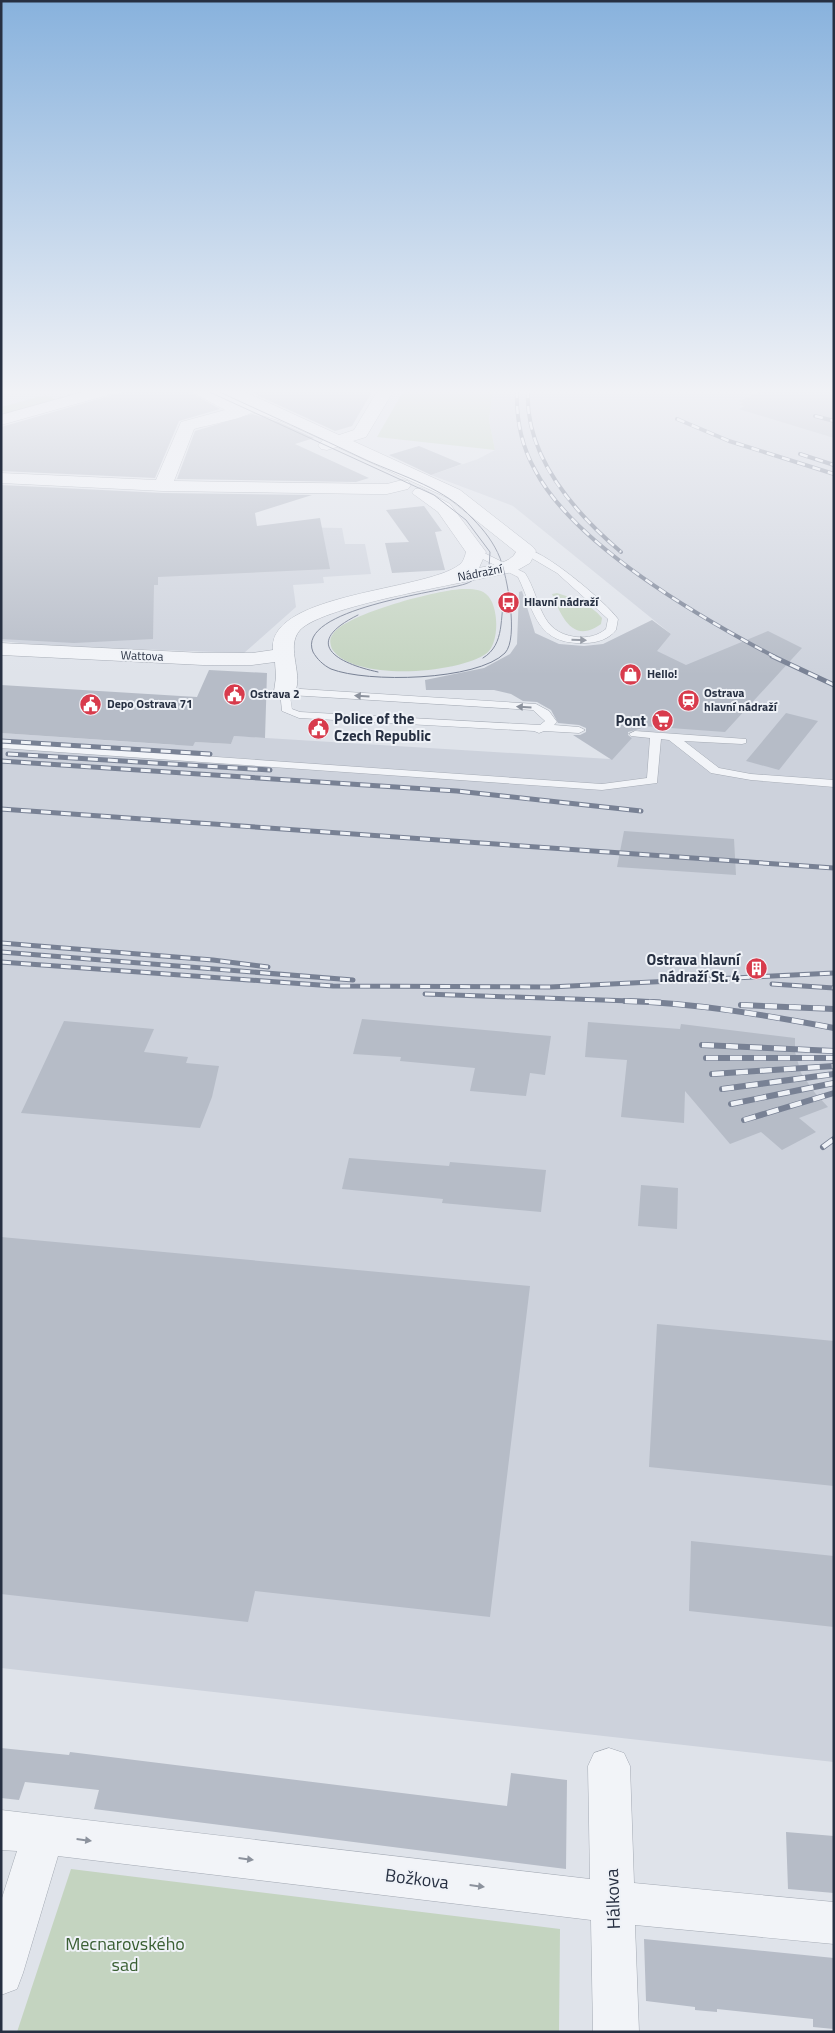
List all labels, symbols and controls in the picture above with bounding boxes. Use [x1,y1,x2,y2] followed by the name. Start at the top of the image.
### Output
[456,559,505,586] street label: Nádražní
[496,590,520,614] bus stop icon: Hlavní nádraží
[524,592,599,611] place label: Hlavní nádraží
[571,636,587,644] one-way arrow
[120,645,164,666] street label: Wattova
[619,662,643,686] shop icon: Hello!
[647,664,677,683] place label: Hello!
[222,682,246,706] public building icon: Ostrava 2
[704,683,778,716] place label: Ostrava hlavní nádraží
[250,684,300,703] place label: Ostrava 2
[676,688,700,712] station icon: Ostrava hlavní nádraží
[79,692,103,716] public building icon: Depo Ostrava 71
[354,692,370,700] one-way arrow
[107,694,193,713] place label: Depo Ostrava 71
[516,702,532,710] one-way arrow
[334,707,431,747] place label: Police of the Czech Republic
[615,709,647,732] place label: Pont
[650,709,674,733] supermarket icon: Pont
[306,716,330,740] public building icon: Police of the Czech Republic
[647,948,741,988] place label: Ostrava hlavní nádraží St. 4
[744,957,768,981] building icon: Ostrava hlavní nádraží St. 4
[77,1836,93,1844] one-way arrow
[238,1855,254,1863] one-way arrow
[384,1861,450,1896] street label: Božkova
[598,1868,627,1930] street label: Hálkova
[469,1882,485,1890] one-way arrow
[65,1930,185,1978] park label: Mecnarovského sad

